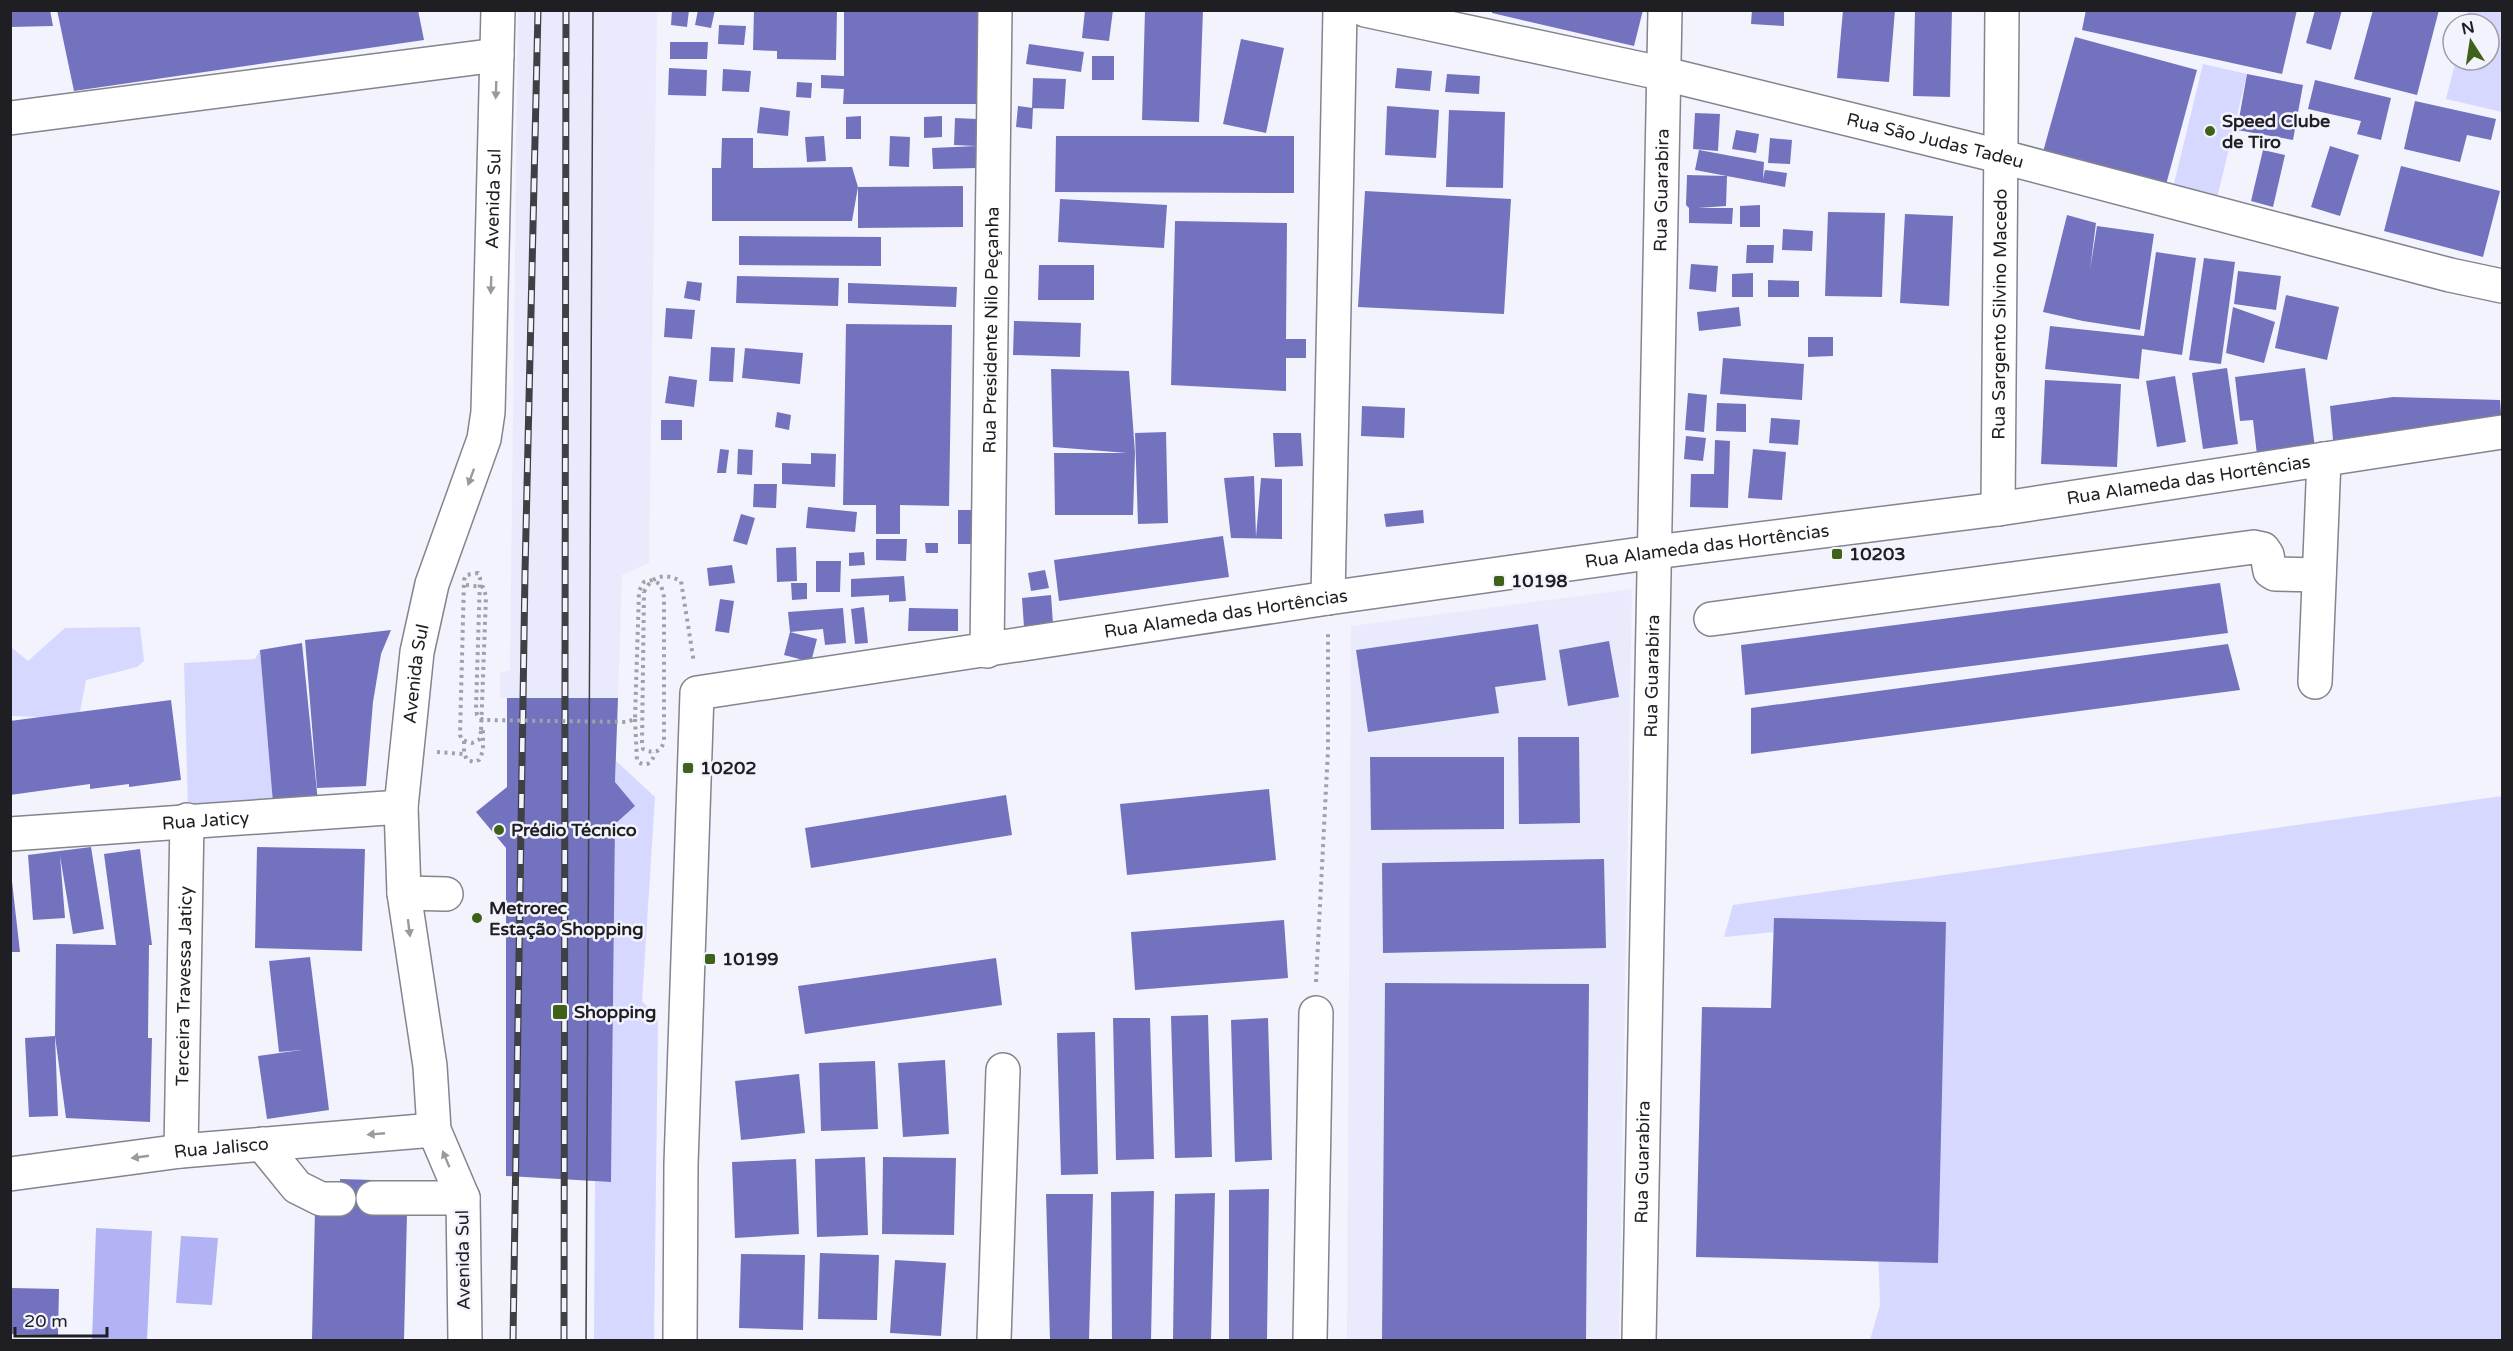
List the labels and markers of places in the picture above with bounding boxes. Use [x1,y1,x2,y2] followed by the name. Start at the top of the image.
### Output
[2222,110,2330,153] place label: Speed Clube de Tiro
[2203,124,2217,138] marker: Speed Clube de Tiro
[1849,543,1906,565] place label: 10203
[1830,547,1844,561] marker: 10203
[1511,570,1568,592] place label: 10198
[1492,574,1506,588] marker: 10198
[700,757,757,779] place label: 10202
[681,761,695,775] marker: 10202
[511,819,637,841] place label: Prédio Técnico
[492,823,506,837] marker: Prédio Técnico
[489,897,644,940] place label: Metrorec Estação Shopping
[470,911,484,925] marker: Metrorec Estação Shopping
[722,948,779,970] place label: 10199
[703,952,717,966] marker: 10199
[574,1001,656,1023] place label: Shopping
[551,1003,569,1021] marker: Shopping

